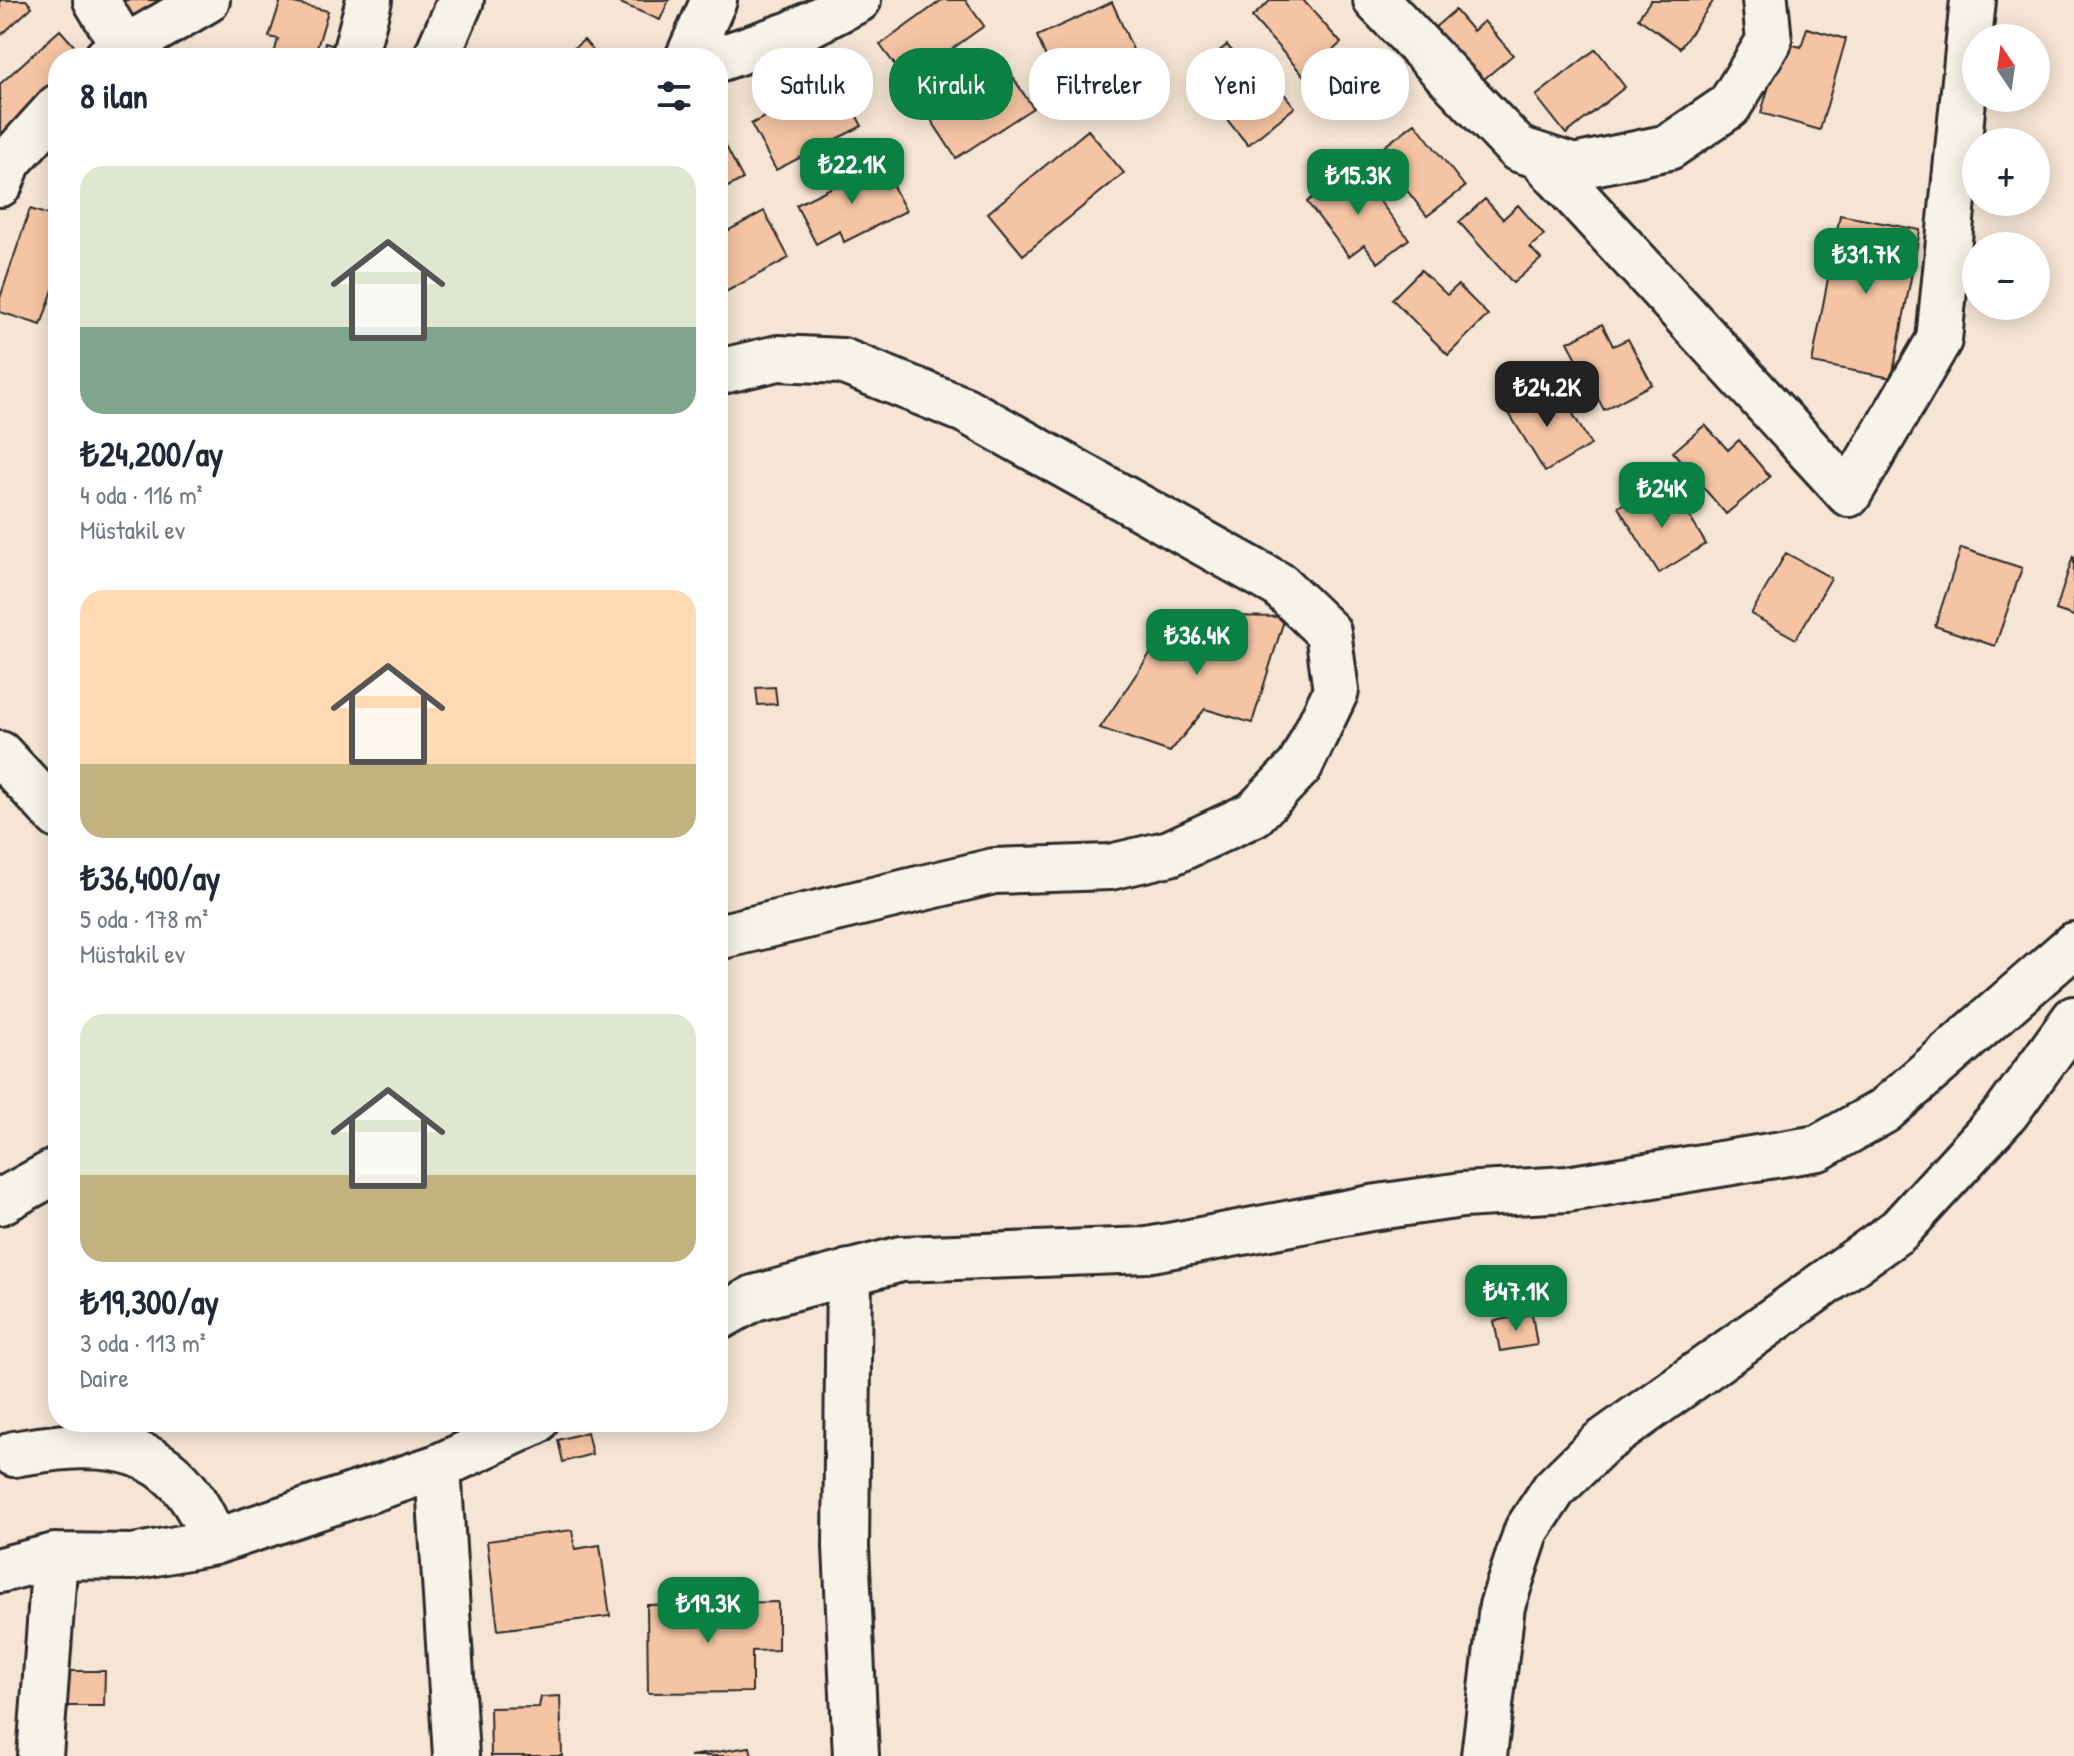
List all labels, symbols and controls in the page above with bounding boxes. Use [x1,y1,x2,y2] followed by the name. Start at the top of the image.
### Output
[1962,24,2050,112] north arrow
[1962,24,2050,320] map controls
[752,48,873,120] chip: Satılık
[889,48,1013,120] chip: Kiralık
[1029,48,1170,120] chip: Filtreler
[1186,48,1285,120] chip: Yeni
[1301,48,1409,120] chip: Daire
[80,73,148,119] text: 8 ilan
[652,74,696,118] icon: filters
[1962,128,2050,216] button: +
[787,138,917,206] pin: ₺22.1K
[818,146,886,181] text: ₺22.1K
[1293,149,1423,217] pin: ₺15.3K
[1325,157,1391,192] text: ₺15.3K
[316,218,460,362] icon: home
[1801,228,1931,296] pin: ₺31.7K
[1962,232,2050,320] button: −
[1832,236,1900,271] text: ₺31.7K
[1482,361,1612,429] pin: ₺24.2K
[1513,369,1581,404] text: ₺24.2K
[80,431,223,477] text: ₺24,200/ay
[1615,462,1709,530] pin: ₺24K
[1637,470,1687,505] text: ₺24K
[80,477,203,512] text: 4 oda · 116 m²
[80,512,185,547] text: Müstakil ev
[1132,609,1262,677] pin: ₺36.4K
[1164,617,1230,652] text: ₺36.4K
[316,642,460,786] icon: home
[80,855,220,901] text: ₺36,400/ay
[80,901,208,936] text: 5 oda · 178 m²
[80,936,185,971] text: Müstakil ev
[316,1066,460,1210] icon: home
[1451,1265,1581,1333] pin: ₺47.1K
[1483,1273,1549,1308] text: ₺47.1K
[80,1279,219,1325] text: ₺19,300/ay
[80,1325,206,1360] text: 3 oda · 113 m²
[80,1360,129,1395] text: Daire
[643,1577,773,1645] pin: ₺19.3K
[676,1585,740,1620] text: ₺19.3K

